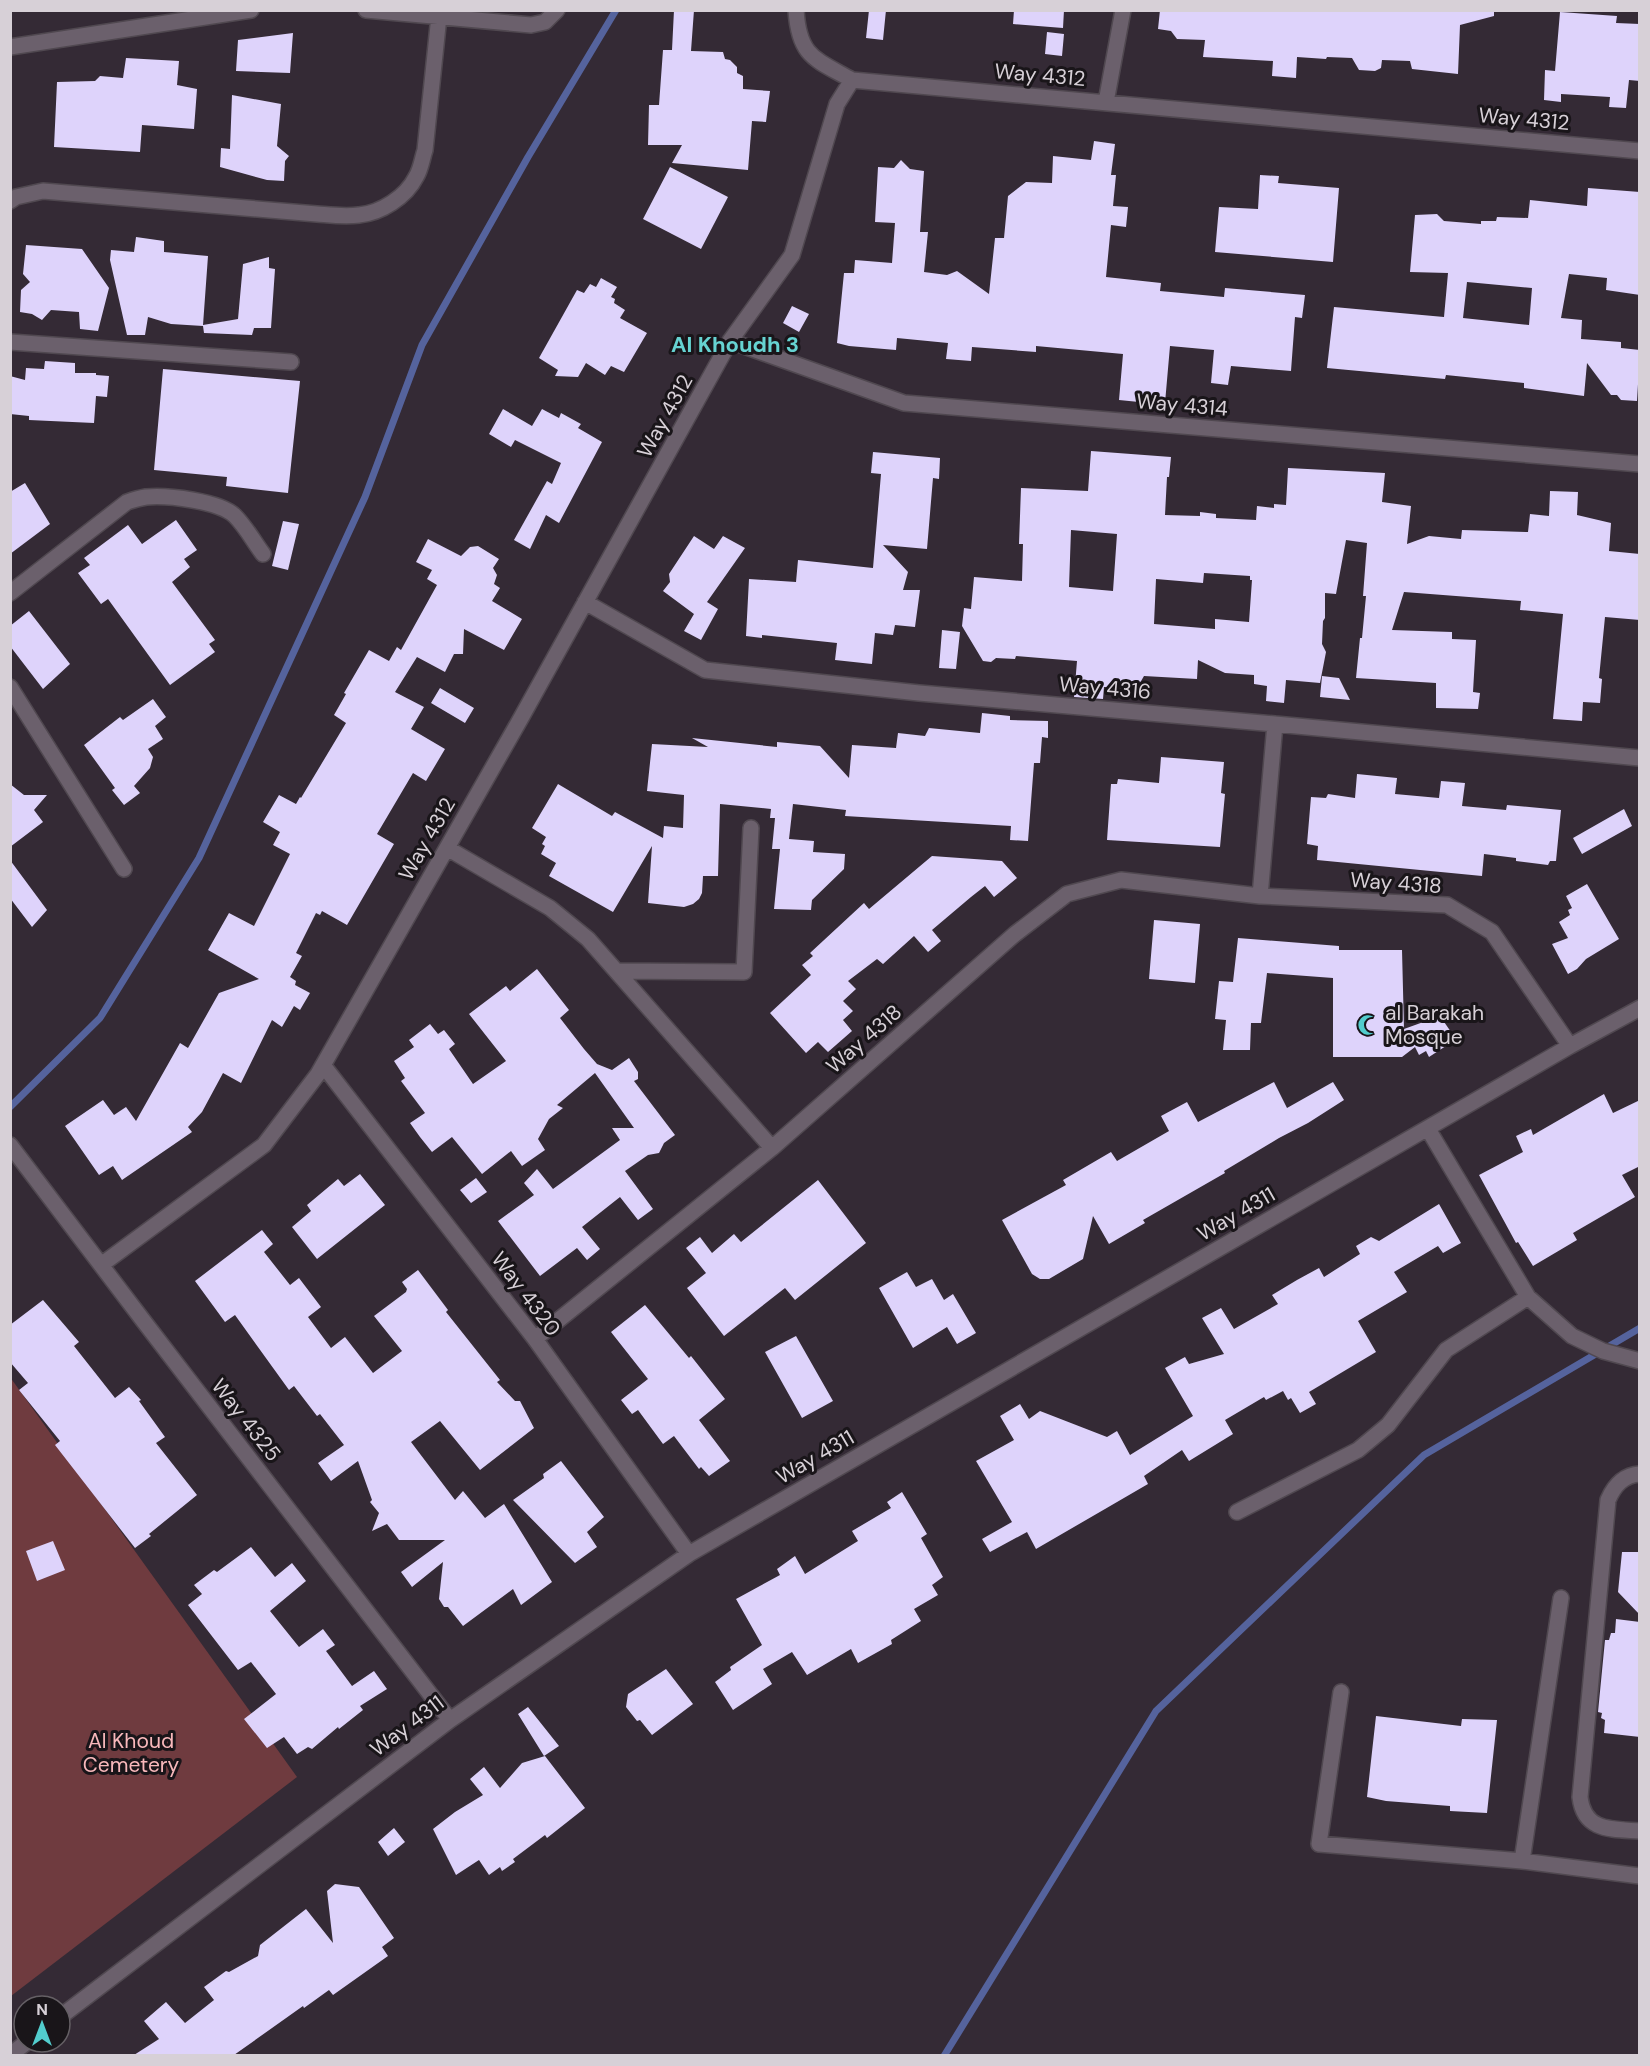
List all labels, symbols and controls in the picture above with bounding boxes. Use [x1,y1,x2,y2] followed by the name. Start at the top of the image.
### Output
[993,57,1087,93] street label: Way 4312
[1477,101,1571,137] street label: Way 4312
[671,330,799,359] district label: Al Khoudh 3
[631,369,699,463] street label: Way 4312
[1135,387,1229,423] street label: Way 4314
[1058,670,1152,706] street label: Way 4316
[392,793,462,885] street label: Way 4312
[1349,866,1443,900] street label: Way 4318
[820,998,908,1080] street label: Way 4318
[1385,999,1484,1051] place label: al Barakah Mosque
[1356,1013,1380,1037] mosque icon: al Barakah Mosque
[1192,1180,1280,1248] street label: Way 4311
[485,1246,567,1342] street label: Way 4320
[205,1373,287,1467] street label: Way 4325
[771,1423,859,1491] street label: Way 4311
[364,1689,450,1763] street label: Way 4311
[83,1727,180,1779] park label: Al Khoud Cemetery
[12,1994,72,2054] north arrow
[36,1999,48,2020] text: N

